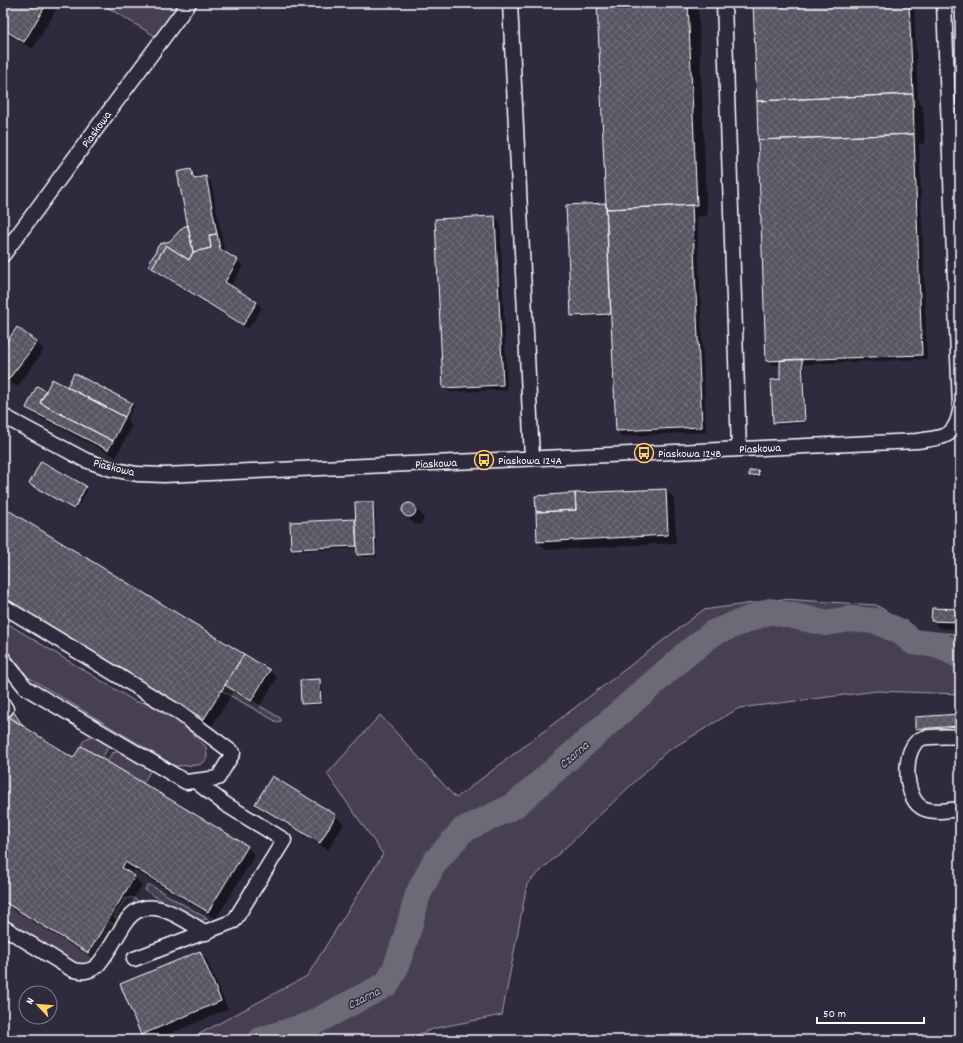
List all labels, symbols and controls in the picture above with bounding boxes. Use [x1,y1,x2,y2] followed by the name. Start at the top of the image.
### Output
[78,108,117,152] street label: Piaskowa
[739,440,782,459] street label: Piaskowa
[633,442,655,464] bus stop icon: Piaskowa 124B
[658,446,722,463] place label: Piaskowa 124B
[473,449,495,471] bus stop icon: Piaskowa 124A
[498,453,563,470] place label: Piaskowa 124A
[91,455,136,482] street label: Piaskowa
[415,455,458,474] street label: Piaskowa
[555,737,595,774] water label: Czarna
[345,983,385,1015] water label: Czarna
[18,985,58,1025] north arrow
[22,995,39,1007] text: N
[817,999,924,1025] scale bar
[823,1006,846,1023] text: 50 m

